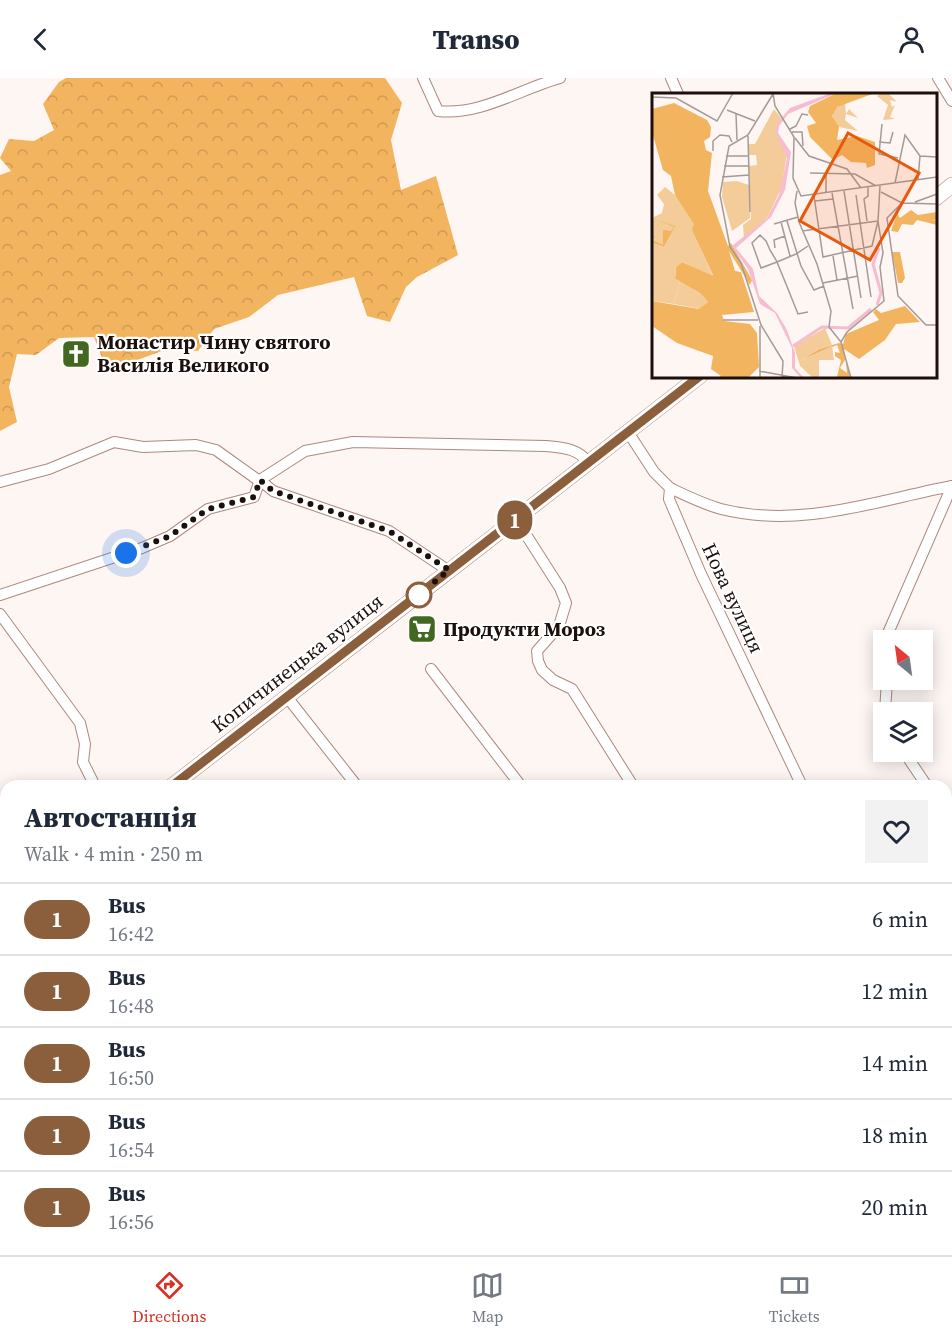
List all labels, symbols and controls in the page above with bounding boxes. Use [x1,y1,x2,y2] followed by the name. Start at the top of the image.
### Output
[432,21,520,58] text: Transo
[24,23,57,56] icon: back
[895,23,928,56] icon: person
[652,93,937,378] inset map
[97,328,330,379] place label: Монастир Чину святого Василія Великого
[60,338,92,370] church icon: Монастир Чину святого Василія Великого
[496,500,534,540] line badge: 1
[509,506,521,535] text: 1
[111,538,141,568] your location
[695,538,771,658] street label: Нова вулиця
[406,582,432,608] unlabelled marker
[205,587,389,739] street label: Копичинецька вулиця
[406,613,438,645] supermarket icon: Продукти Мороз
[443,615,606,643] place label: Продукти Мороз
[873,630,933,690] north arrow
[873,630,933,762] map controls
[873,702,933,762] button: layers
[24,798,197,836] text: Автостанція
[865,800,928,863] button: heart
[24,840,203,868] text: Walk · 4 min · 250 m
[108,890,145,920] text: Bus
[872,904,928,934] text: 6 min
[51,905,63,934] text: 1
[108,920,154,948] text: 16:42
[108,962,145,992] text: Bus
[861,976,928,1006] text: 12 min
[51,977,63,1006] text: 1
[108,992,154,1020] text: 16:48
[108,1034,145,1064] text: Bus
[861,1048,928,1078] text: 14 min
[51,1049,63,1078] text: 1
[108,1064,154,1092] text: 16:50
[108,1106,145,1136] text: Bus
[861,1120,928,1150] text: 18 min
[51,1121,63,1150] text: 1
[108,1136,154,1164] text: 16:54
[108,1178,145,1208] text: Bus
[861,1192,928,1222] text: 20 min
[51,1193,63,1222] text: 1
[108,1208,154,1236] text: 16:56
[132,1269,206,1327] tab: Directions
[471,1269,504,1327] tab: Map
[769,1269,820,1327] tab: Tickets

